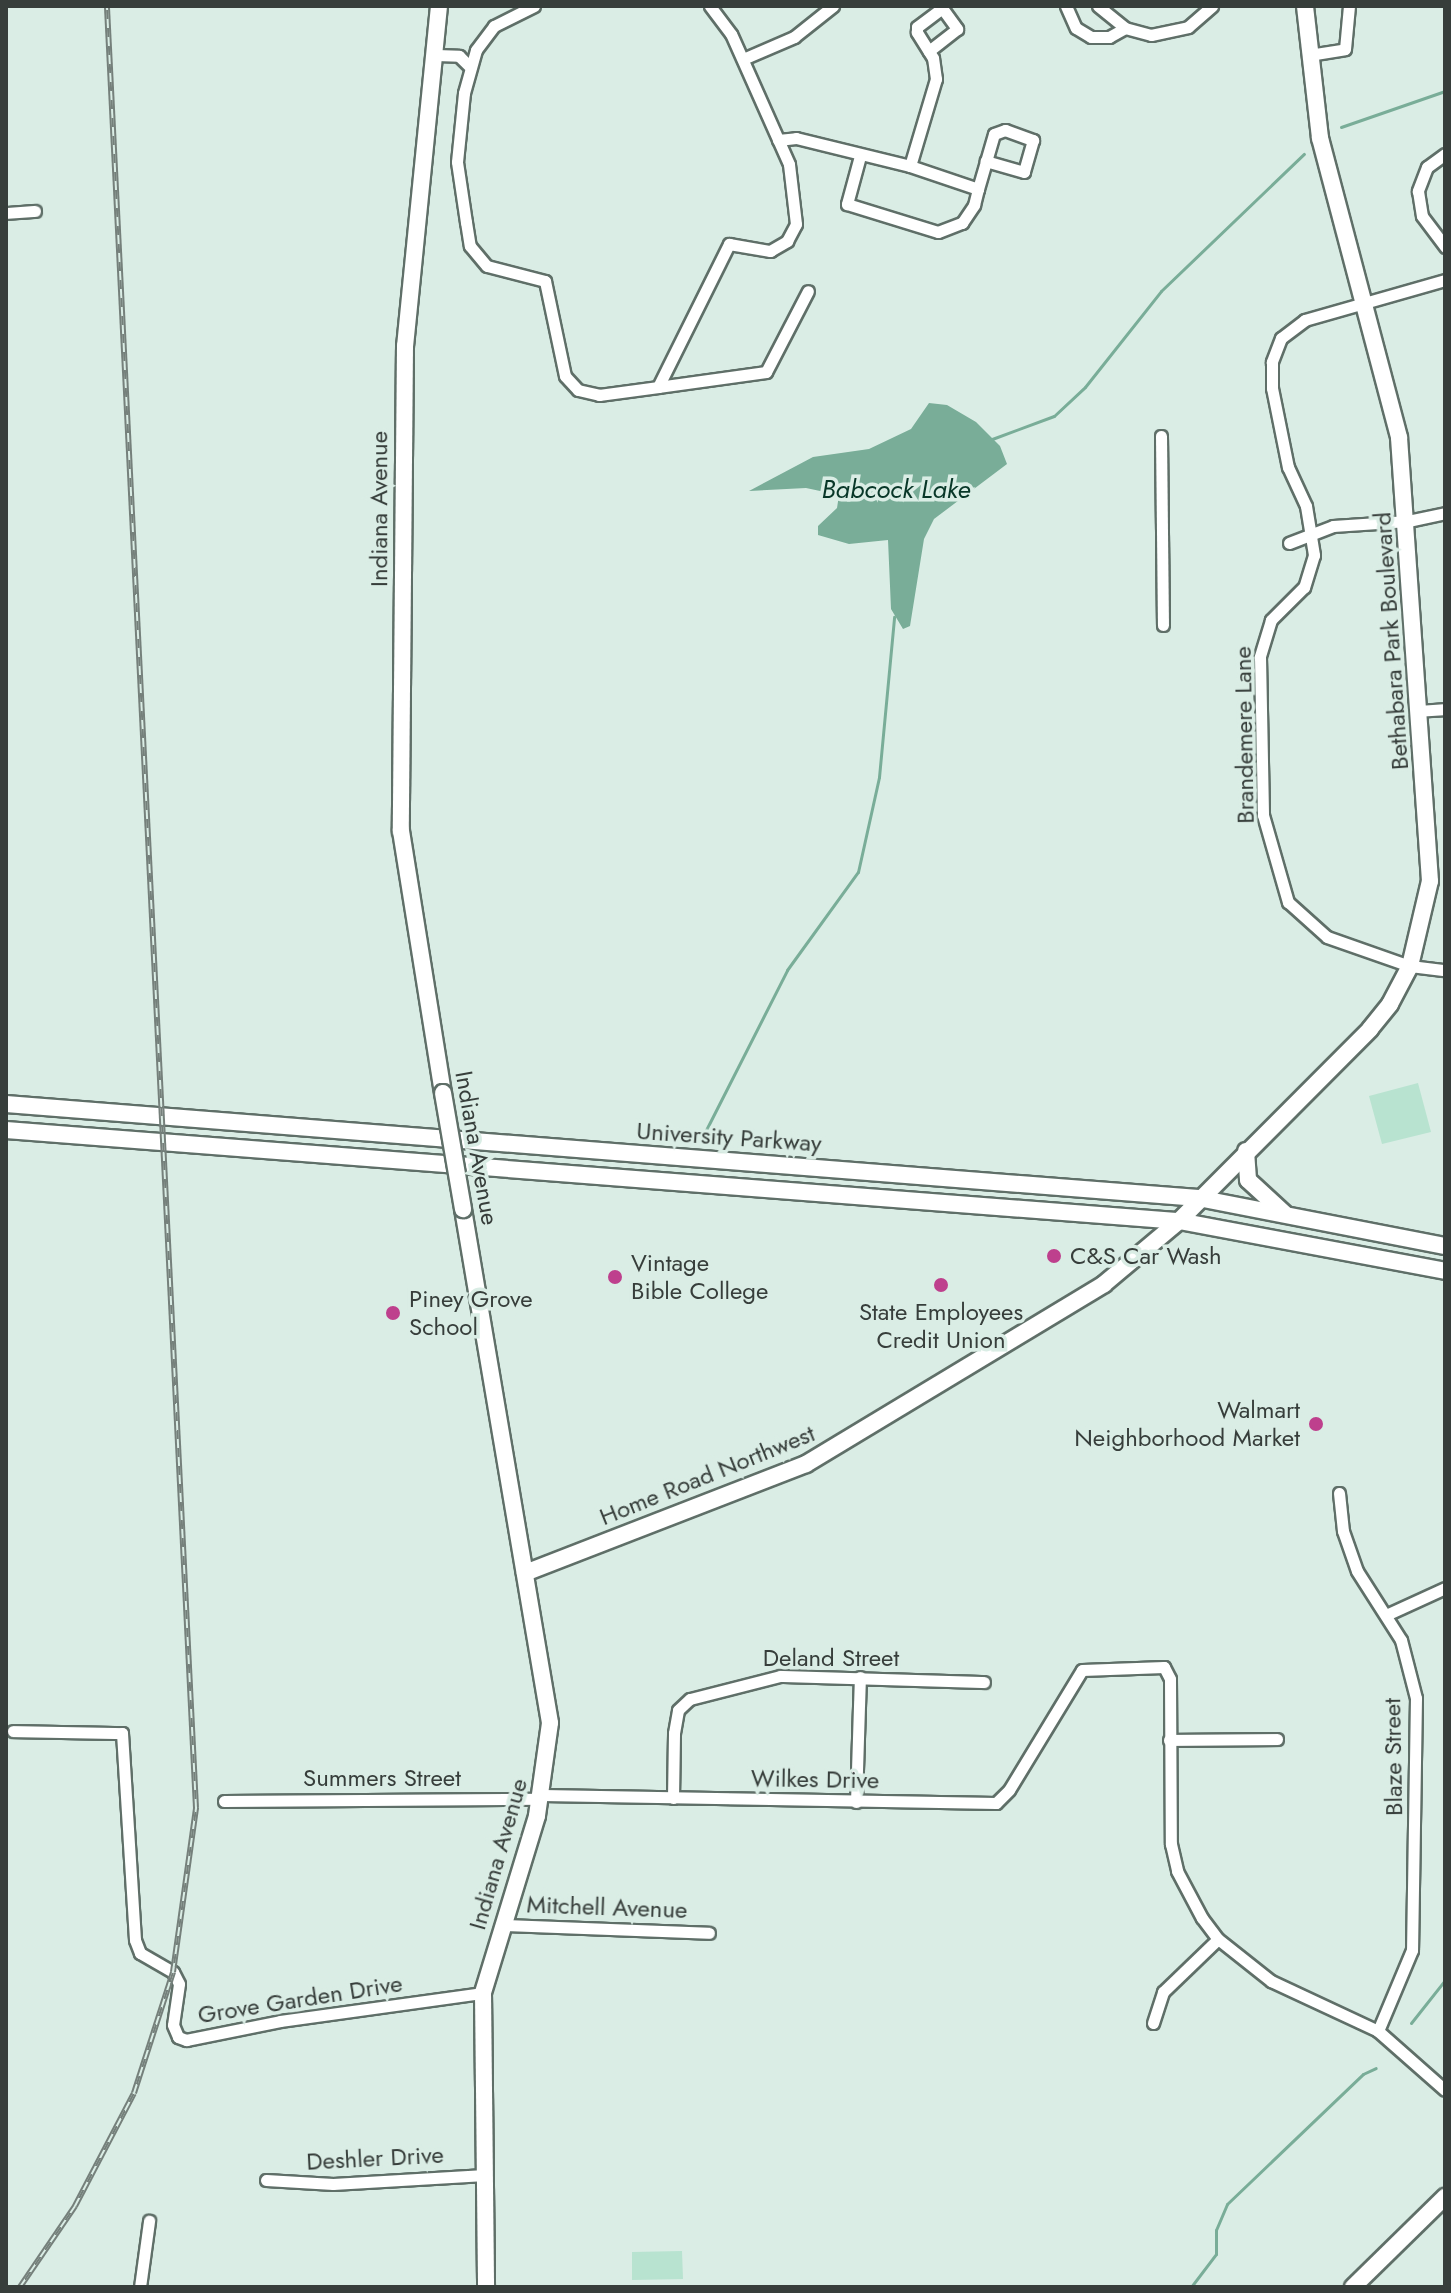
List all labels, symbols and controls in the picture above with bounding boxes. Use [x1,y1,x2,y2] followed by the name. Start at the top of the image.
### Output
[365,431,393,587] street label: Indiana Avenue
[821,474,971,506] water label: Babcock Lake
[1368,511,1414,771] street label: Bethabara Park Boulevard
[1228,646,1260,824] street label: Brandemere Lane
[449,1069,505,1227] street label: Indiana Avenue
[635,1116,823,1158] street label: University Parkway
[1070,1242,1222,1270] place label: C&S Car Wash
[1045,1247,1063,1265] marker: C&S Car Wash
[631,1249,768,1305] place label: Vintage Bible College
[606,1268,624,1286] marker: Vintage Bible College
[932,1276,950,1294] marker: State Employees Credit Union
[409,1285,533,1341] place label: Piney Grove School
[859,1298,1023,1354] place label: State Employees Credit Union
[384,1304,402,1322] marker: Piney Grove School
[1074,1396,1300,1452] place label: Walmart Neighborhood Market
[1307,1415,1325,1433] marker: Walmart Neighborhood Market
[595,1419,819,1531] street label: Home Road Northwest
[763,1644,899,1672] street label: Deland Street
[1378,1698,1408,1816] street label: Blaze Street
[751,1763,879,1795] street label: Wilkes Drive
[303,1764,461,1792] street label: Summers Street
[463,1775,533,1933] street label: Indiana Avenue
[526,1890,688,1924] street label: Mitchell Avenue
[196,1969,404,2029] street label: Grove Garden Drive
[306,2140,444,2176] street label: Deshler Drive

